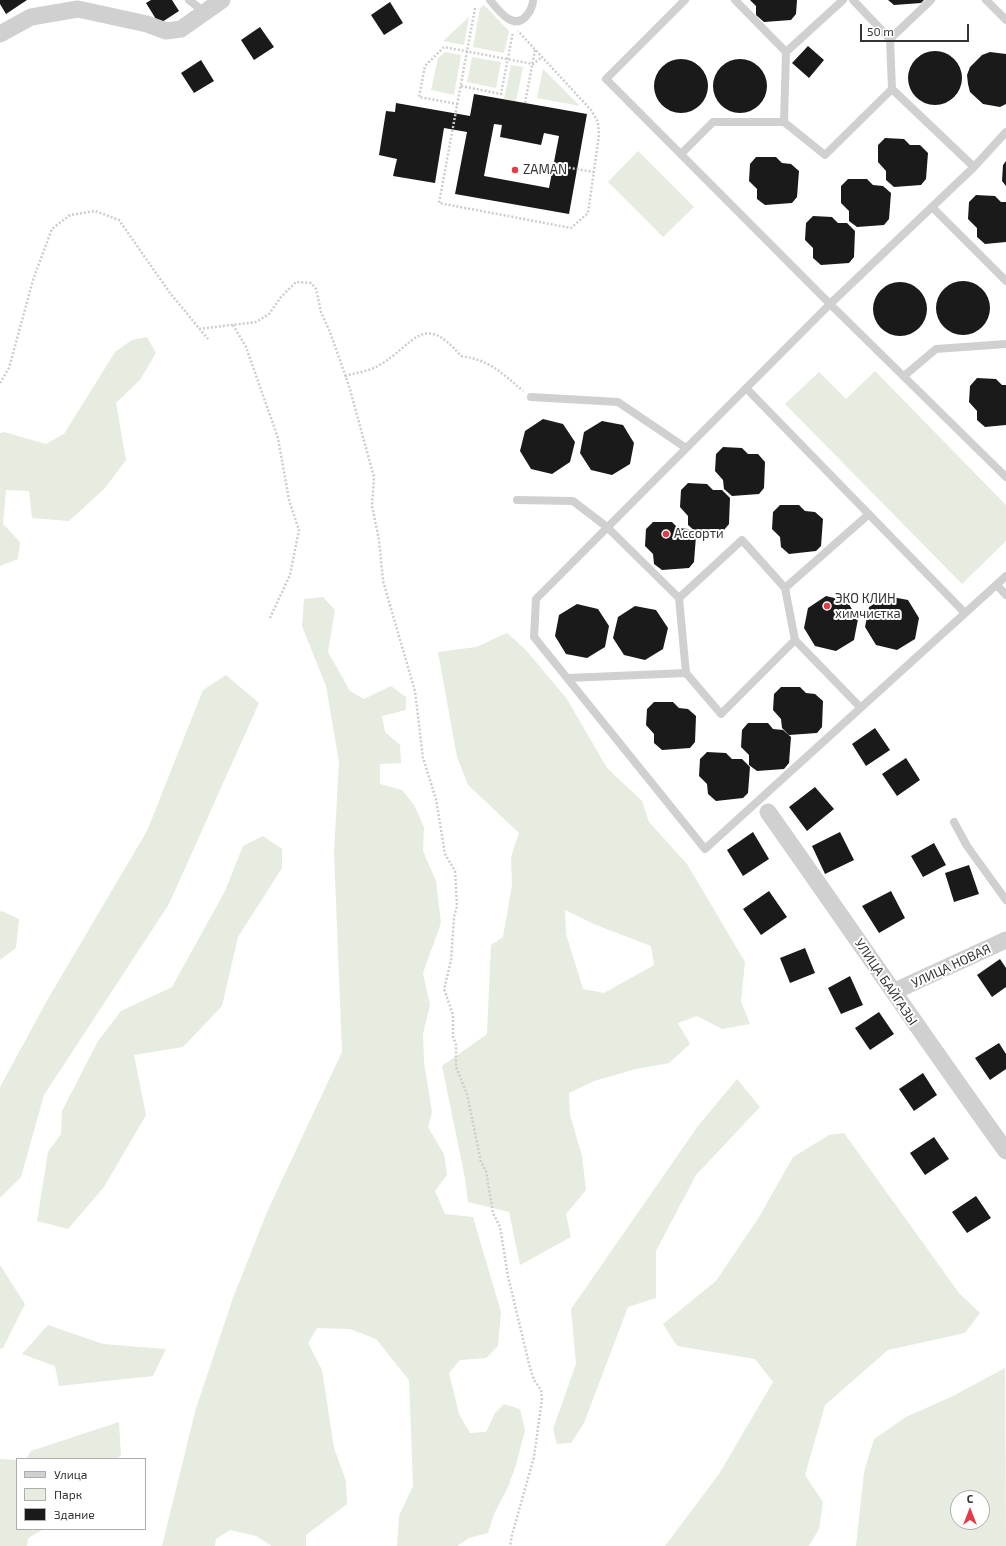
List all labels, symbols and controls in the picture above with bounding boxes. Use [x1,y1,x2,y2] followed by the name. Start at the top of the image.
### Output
[862,16,971,42] scale bar
[867,24,894,38] text: 50 m
[523,162,567,178] place label: ZAMAN
[510,165,520,175] marker: ZAMAN
[674,526,724,542] place label: Ассорти
[661,529,671,539] marker: Ассорти
[835,591,901,622] place label: ЭКО КЛИН химчистка
[822,601,832,611] marker: ЭКО КЛИН химчистка
[851,936,921,1028] street label: УЛИЦА БАЙГАЗЫ
[909,941,993,991] street label: УЛИЦА НОВАЯ
[16,1458,146,1530] legend
[54,1467,87,1481] text: Улица
[54,1487,82,1501] text: Парк
[950,1490,990,1530] north arrow
[967,1492,973,1505] text: С
[54,1507,95,1521] text: Здание

